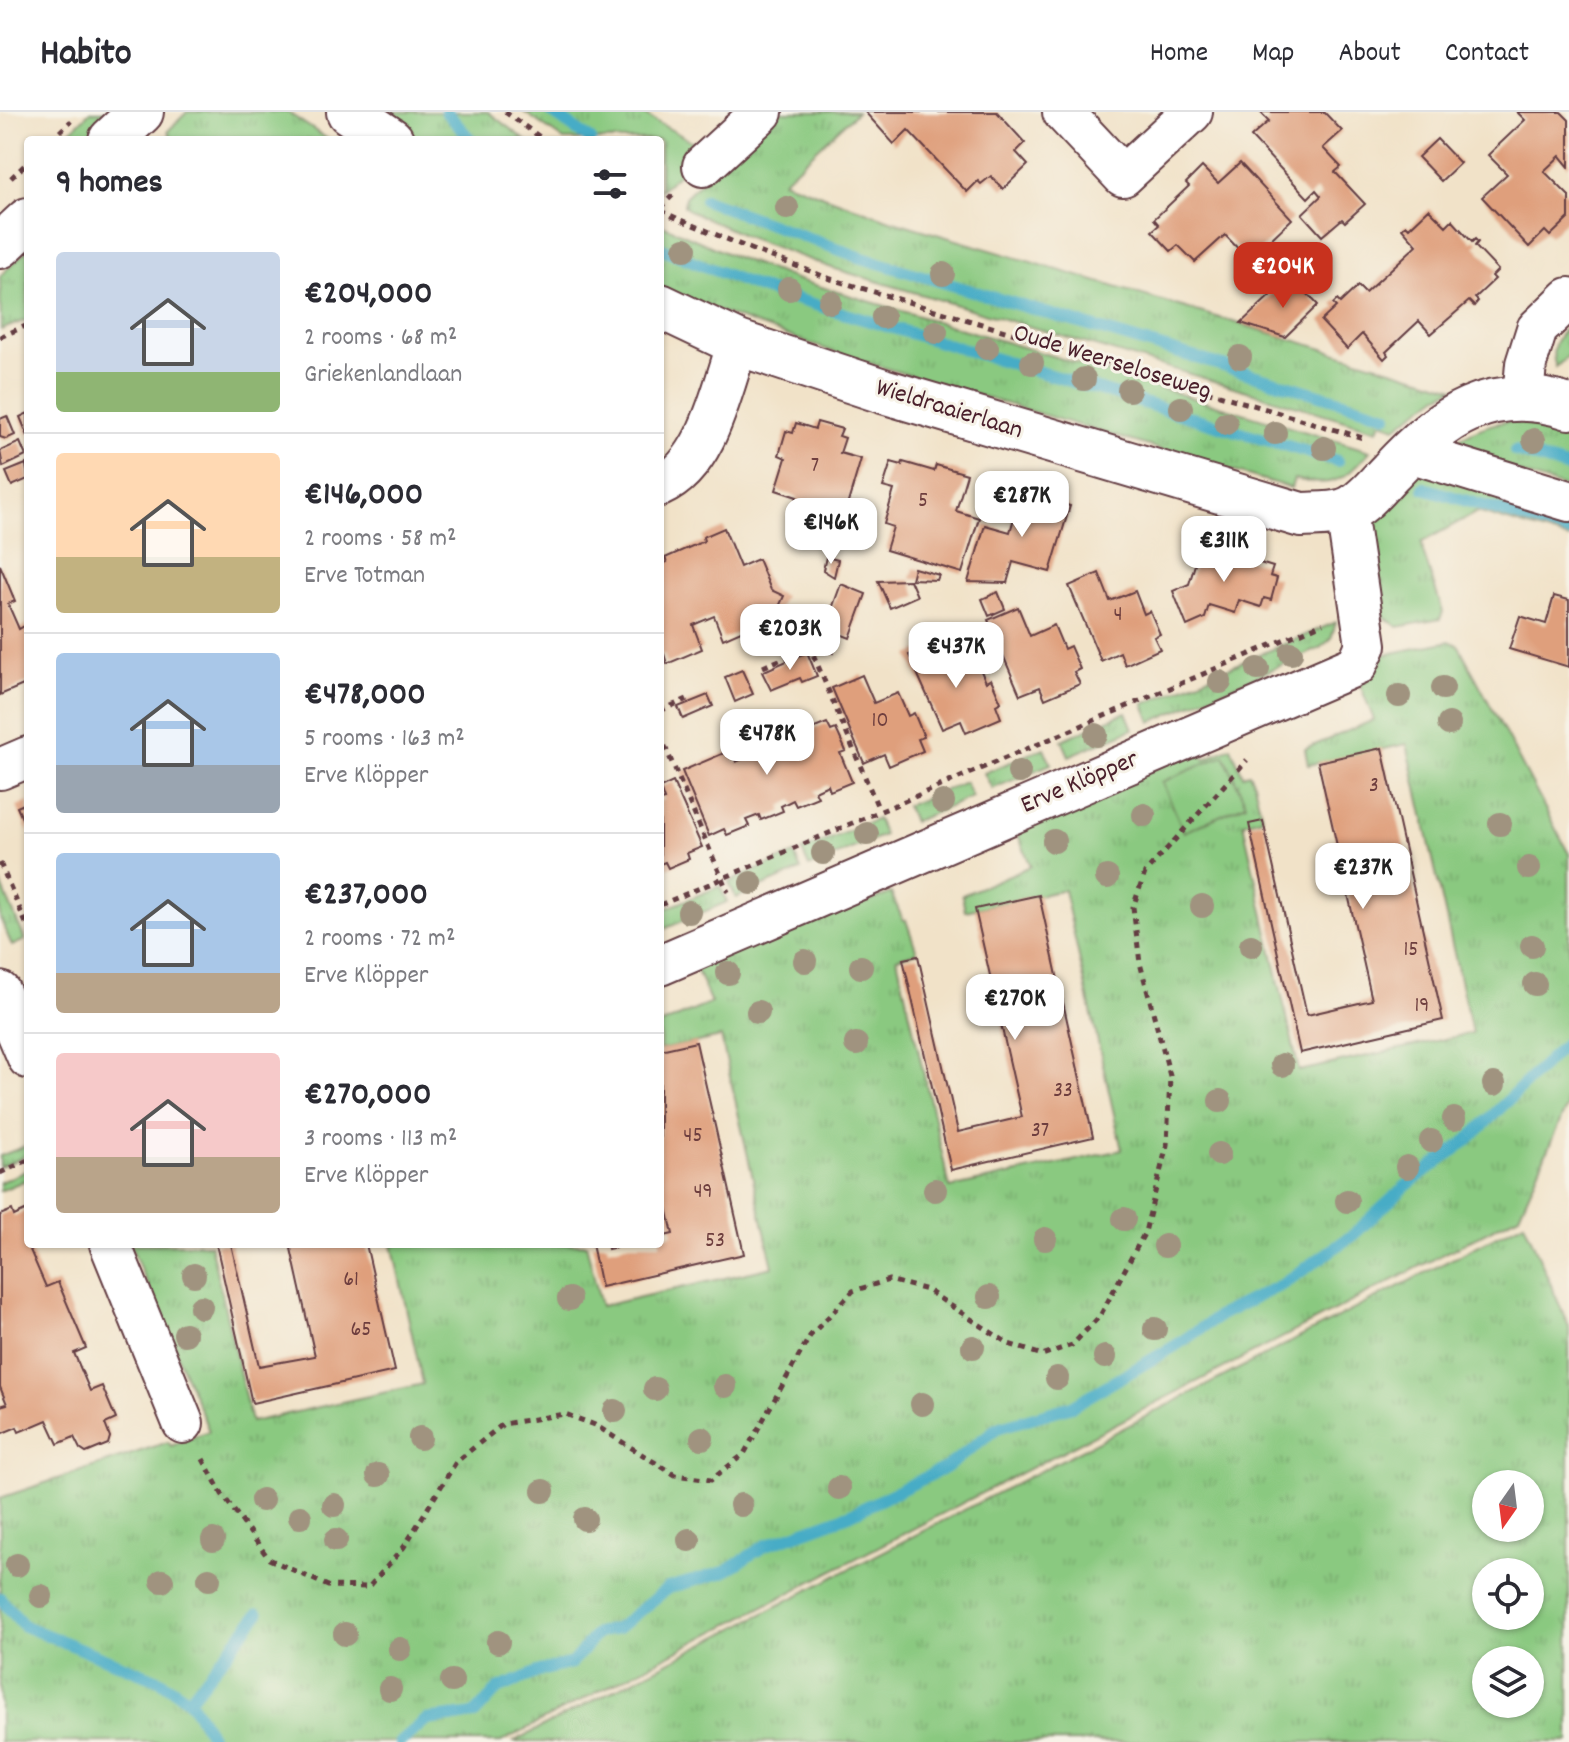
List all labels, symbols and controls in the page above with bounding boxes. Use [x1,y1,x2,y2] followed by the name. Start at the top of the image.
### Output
[40,28,132,83] text: Habito
[1150,35,1208,75] text: Home
[1252,35,1294,75] text: Map
[1338,35,1401,75] text: About
[1445,35,1529,75] text: Contact
[56,160,163,209] text: 9 homes
[588,162,632,206] icon: filters
[1227,242,1339,310] pin: €204K
[1252,249,1314,286] text: €204K
[304,271,433,320] text: €204,000
[120,284,216,380] icon: home
[1008,315,1216,411] street label: Oude Weerseloseweg
[304,320,457,357] text: 2 rooms · 68 m²
[304,357,462,394] text: Griekenlandlaan
[871,370,1027,450] street label: Wieldraaierlaan
[811,451,819,482] house number: 7
[966,471,1078,539] pin: €287K
[304,472,423,521] text: €146,000
[993,478,1051,515] text: €287K
[120,485,216,581] icon: home
[918,486,928,517] house number: 5
[775,498,887,566] pin: €146K
[803,505,859,542] text: €146K
[1168,516,1280,584] pin: €311K
[304,521,457,558] text: 2 rooms · 58 m²
[1199,523,1249,560] text: €311K
[304,558,425,595] text: Erve Totman
[1113,600,1123,631] house number: 4
[734,604,846,672] pin: €203K
[758,611,822,648] text: €203K
[900,622,1012,690] pin: €437K
[927,629,985,666] text: €437K
[304,672,426,721] text: €478,000
[120,685,216,781] icon: home
[872,706,888,737] house number: 10
[711,709,823,777] pin: €478K
[738,716,796,753] text: €478K
[304,721,465,758] text: 5 rooms · 163 m²
[1015,742,1145,824] street label: Erve Klöpper
[304,758,429,795] text: Erve Klöpper
[1369,771,1379,802] house number: 3
[1307,843,1419,911] pin: €237K
[1333,850,1393,887] text: €237K
[304,872,428,921] text: €237,000
[120,885,216,981] icon: home
[304,921,455,958] text: 2 rooms · 72 m²
[1403,935,1419,966] house number: 15
[304,958,429,995] text: Erve Klöpper
[959,974,1071,1042] pin: €270K
[984,981,1046,1018] text: €270K
[1415,991,1429,1022] house number: 19
[304,1072,431,1121] text: €270,000
[1053,1076,1073,1107] house number: 33
[120,1085,216,1181] icon: home
[1031,1116,1049,1147] house number: 37
[304,1121,457,1158] text: 3 rooms · 113 m²
[683,1121,703,1152] house number: 45
[304,1158,429,1195] text: Erve Klöpper
[693,1177,713,1208] house number: 49
[705,1226,725,1257] house number: 53
[343,1265,359,1296] house number: 61
[351,1315,371,1346] house number: 65
[1472,1470,1544,1542] north arrow
[1472,1470,1544,1718] map controls
[1472,1558,1544,1630] button: locate
[1472,1646,1544,1718] button: layers

